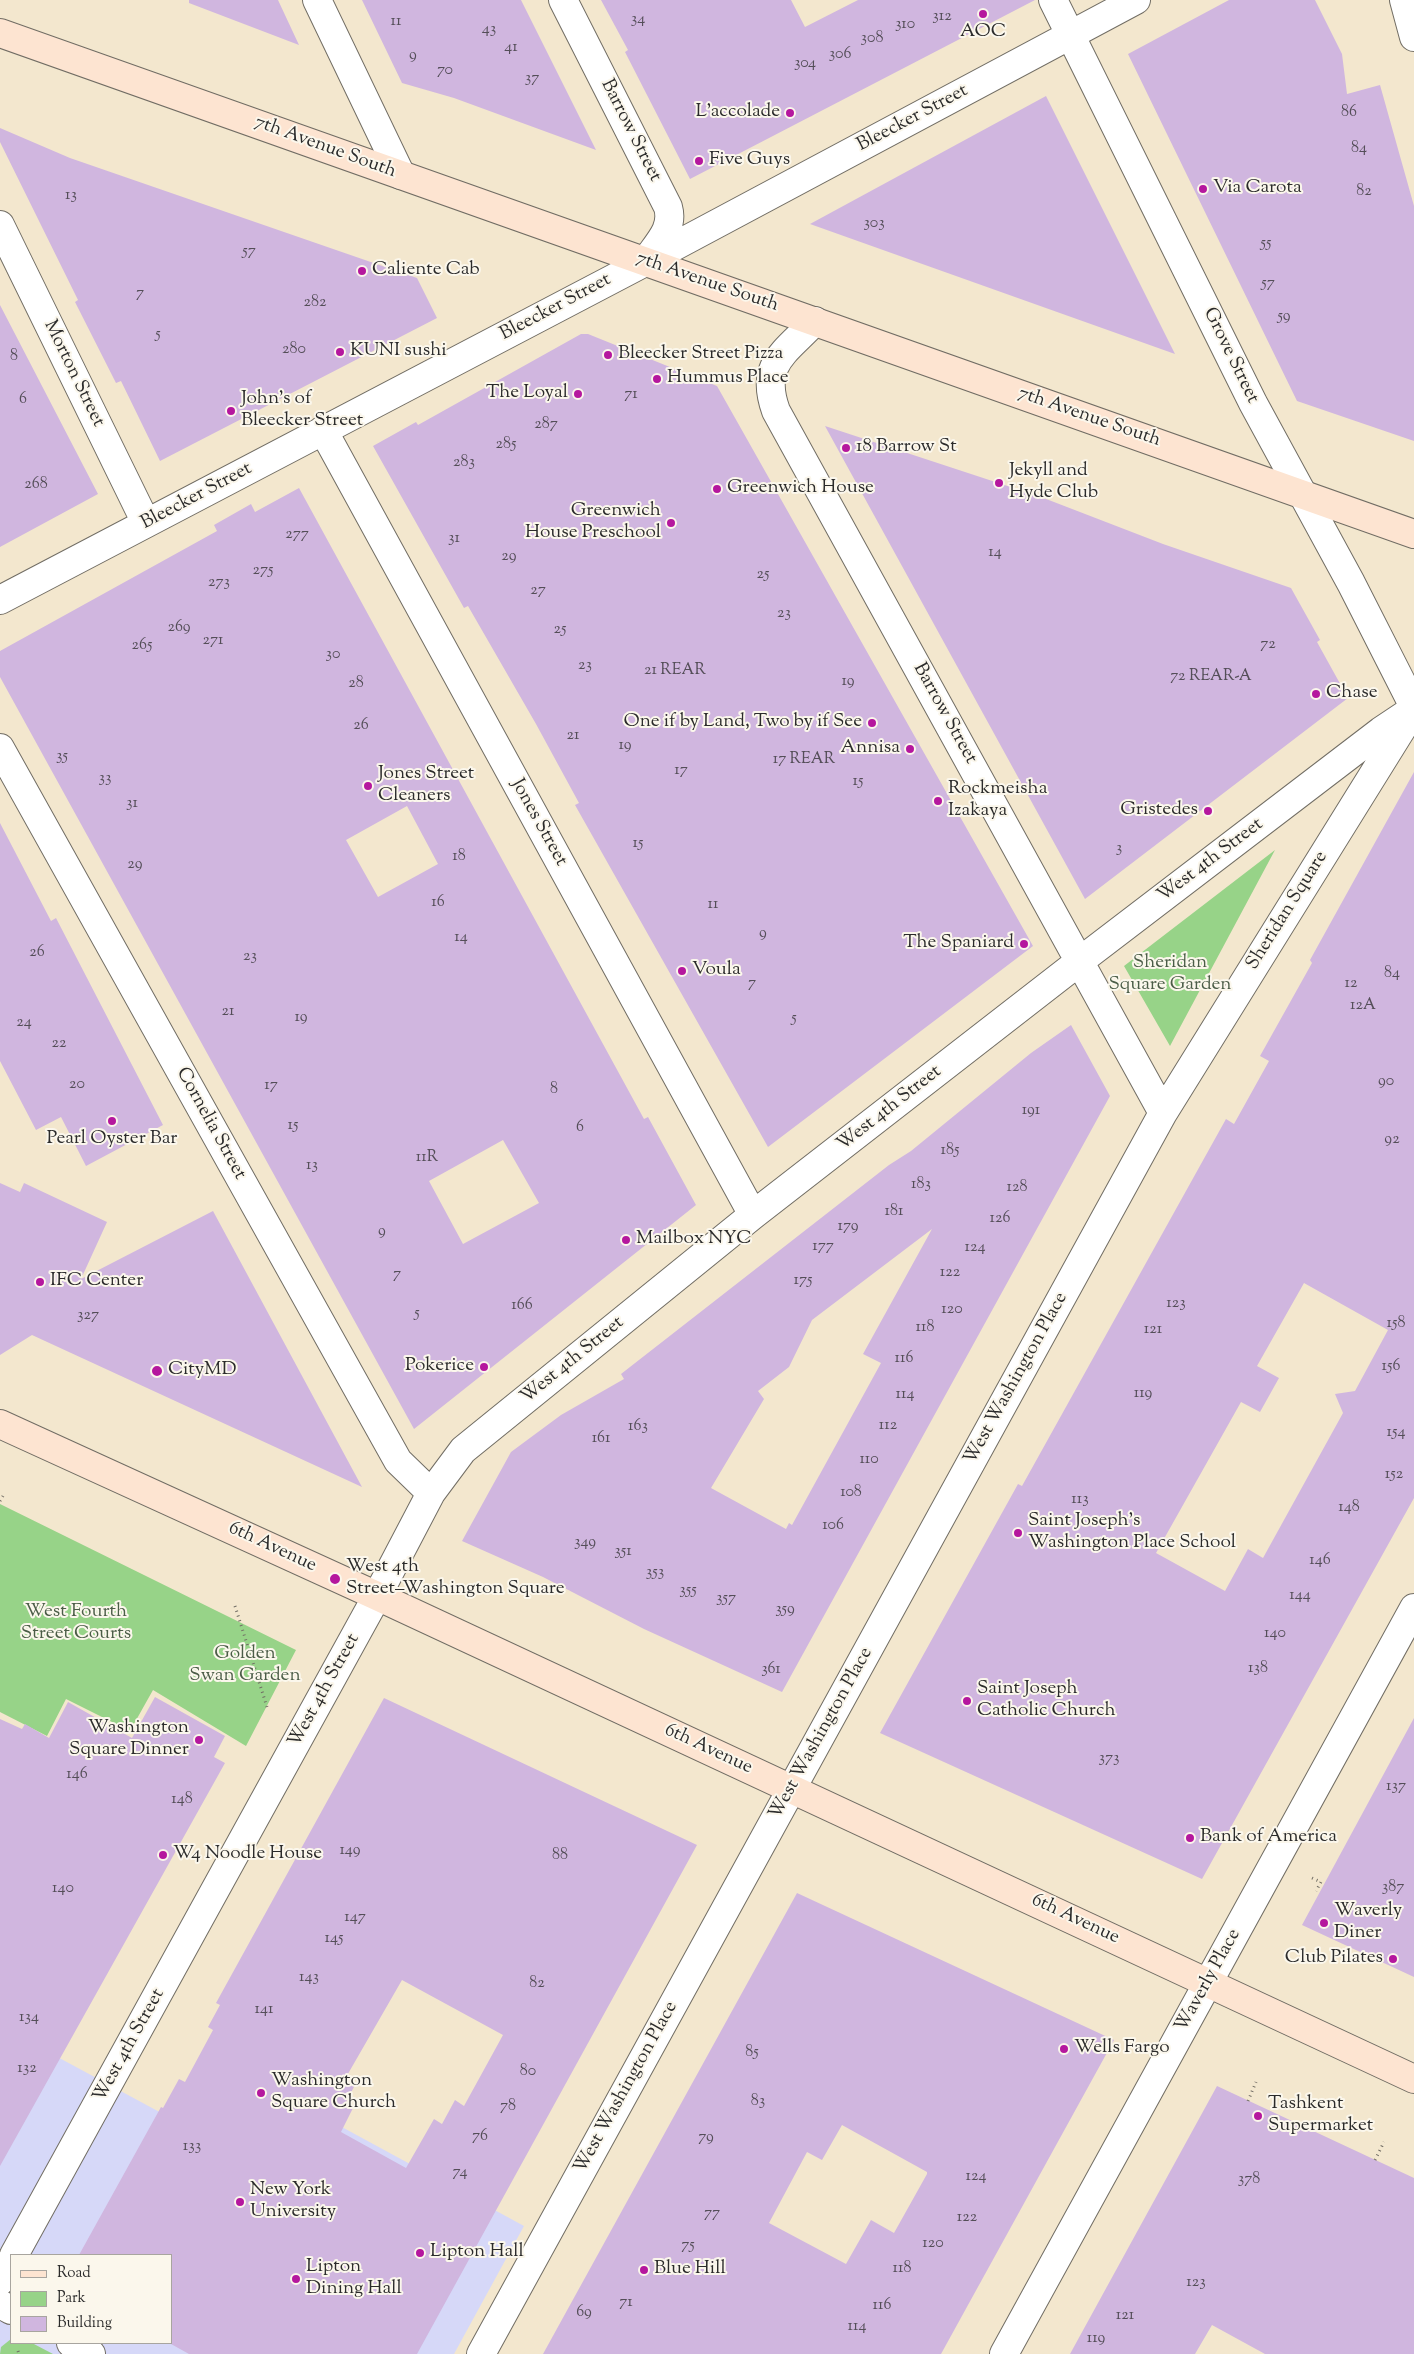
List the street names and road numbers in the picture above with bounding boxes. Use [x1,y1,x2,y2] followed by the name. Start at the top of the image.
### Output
[594,76,666,186] street label: Barrow Street
[854,80,972,158] street label: Bleecker Street
[251,112,399,184] street label: 7th Avenue South
[633,248,781,318] street label: 7th Avenue South
[497,269,615,347] street label: Bleecker Street
[1197,304,1263,408] street label: Grove Street
[37,317,109,431] street label: Morton Street
[1015,383,1163,453] street label: 7th Avenue South
[138,458,256,536] street label: Bleecker Street
[907,660,981,768] street label: Barrow Street
[505,775,571,871] street label: Jones Street
[1154,814,1268,908] street label: West 4th Street
[1242,848,1334,974] street label: Sheridan Square
[833,1061,947,1157] street label: West 4th Street
[170,1064,250,1184] street label: Cornelia Street
[960,1289,1074,1469] street label: West Washington Place
[517,1312,629,1410] street label: West 4th Street
[224,1518,320,1578] street label: 6th Avenue
[284,1630,366,1752] street label: West 4th Street
[765,1644,879,1824] street label: West Washington Place
[660,1720,756,1780] street label: 6th Avenue
[1027,1890,1123,1950] street label: 6th Avenue
[1171,1925,1247,2037] street label: Waverly Place
[89,1985,171,2107] street label: West 4th Street
[570,1998,684,2178] street label: West Washington Place

